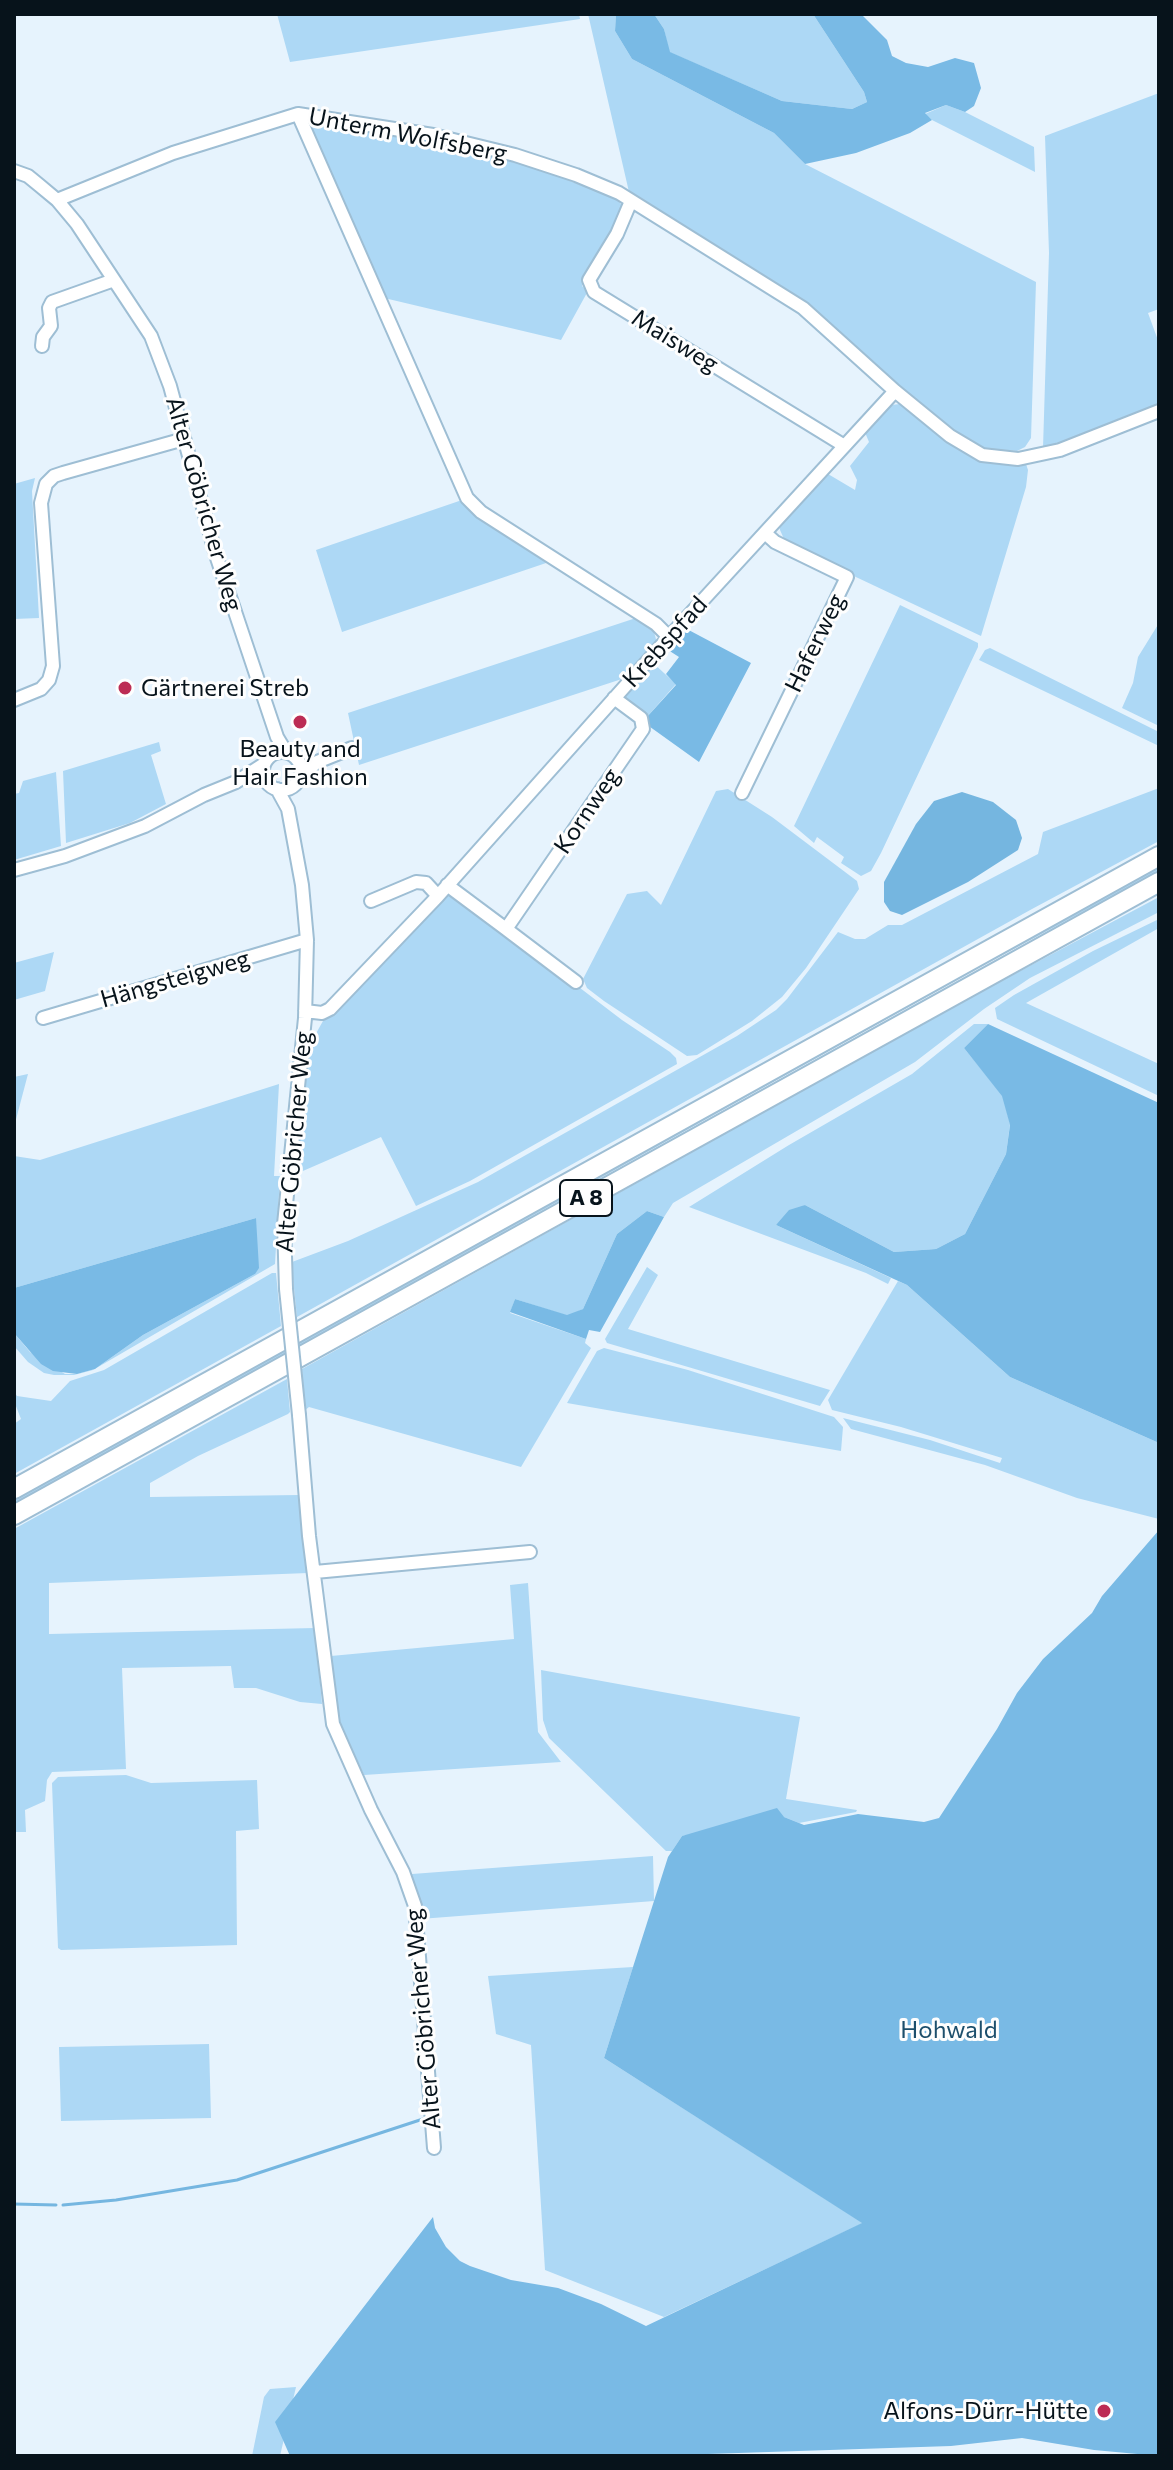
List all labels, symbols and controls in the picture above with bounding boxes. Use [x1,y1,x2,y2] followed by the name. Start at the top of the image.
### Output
[306,102,510,168] street label: Unterm Wolfsberg
[626,303,724,379] street label: Maisweg
[160,393,248,615] street label: Alter Göbricher Weg
[779,589,851,697] street label: Haferweg
[617,591,713,693] street label: Krebspfad
[141,674,309,702] place label: Gärtnerei Streb
[116,679,134,697] marker: Gärtnerei Streb
[291,713,309,731] marker: Beauty and Hair Fashion
[232,735,368,791] place label: Beauty and Hair Fashion
[548,763,626,859] street label: Kornweg
[97,944,253,1014] street label: Hängsteigweg
[270,1030,318,1254] street label: Alter Göbricher Weg
[560,1180,612,1216] road number: A 8
[399,1907,447,2131] street label: Alter Göbricher Weg
[900,2016,998,2044] park label: Hohwald
[883,2397,1088,2425] place label: Alfons-Dürr-Hütte
[1095,2402,1113,2420] marker: Alfons-Dürr-Hütte

